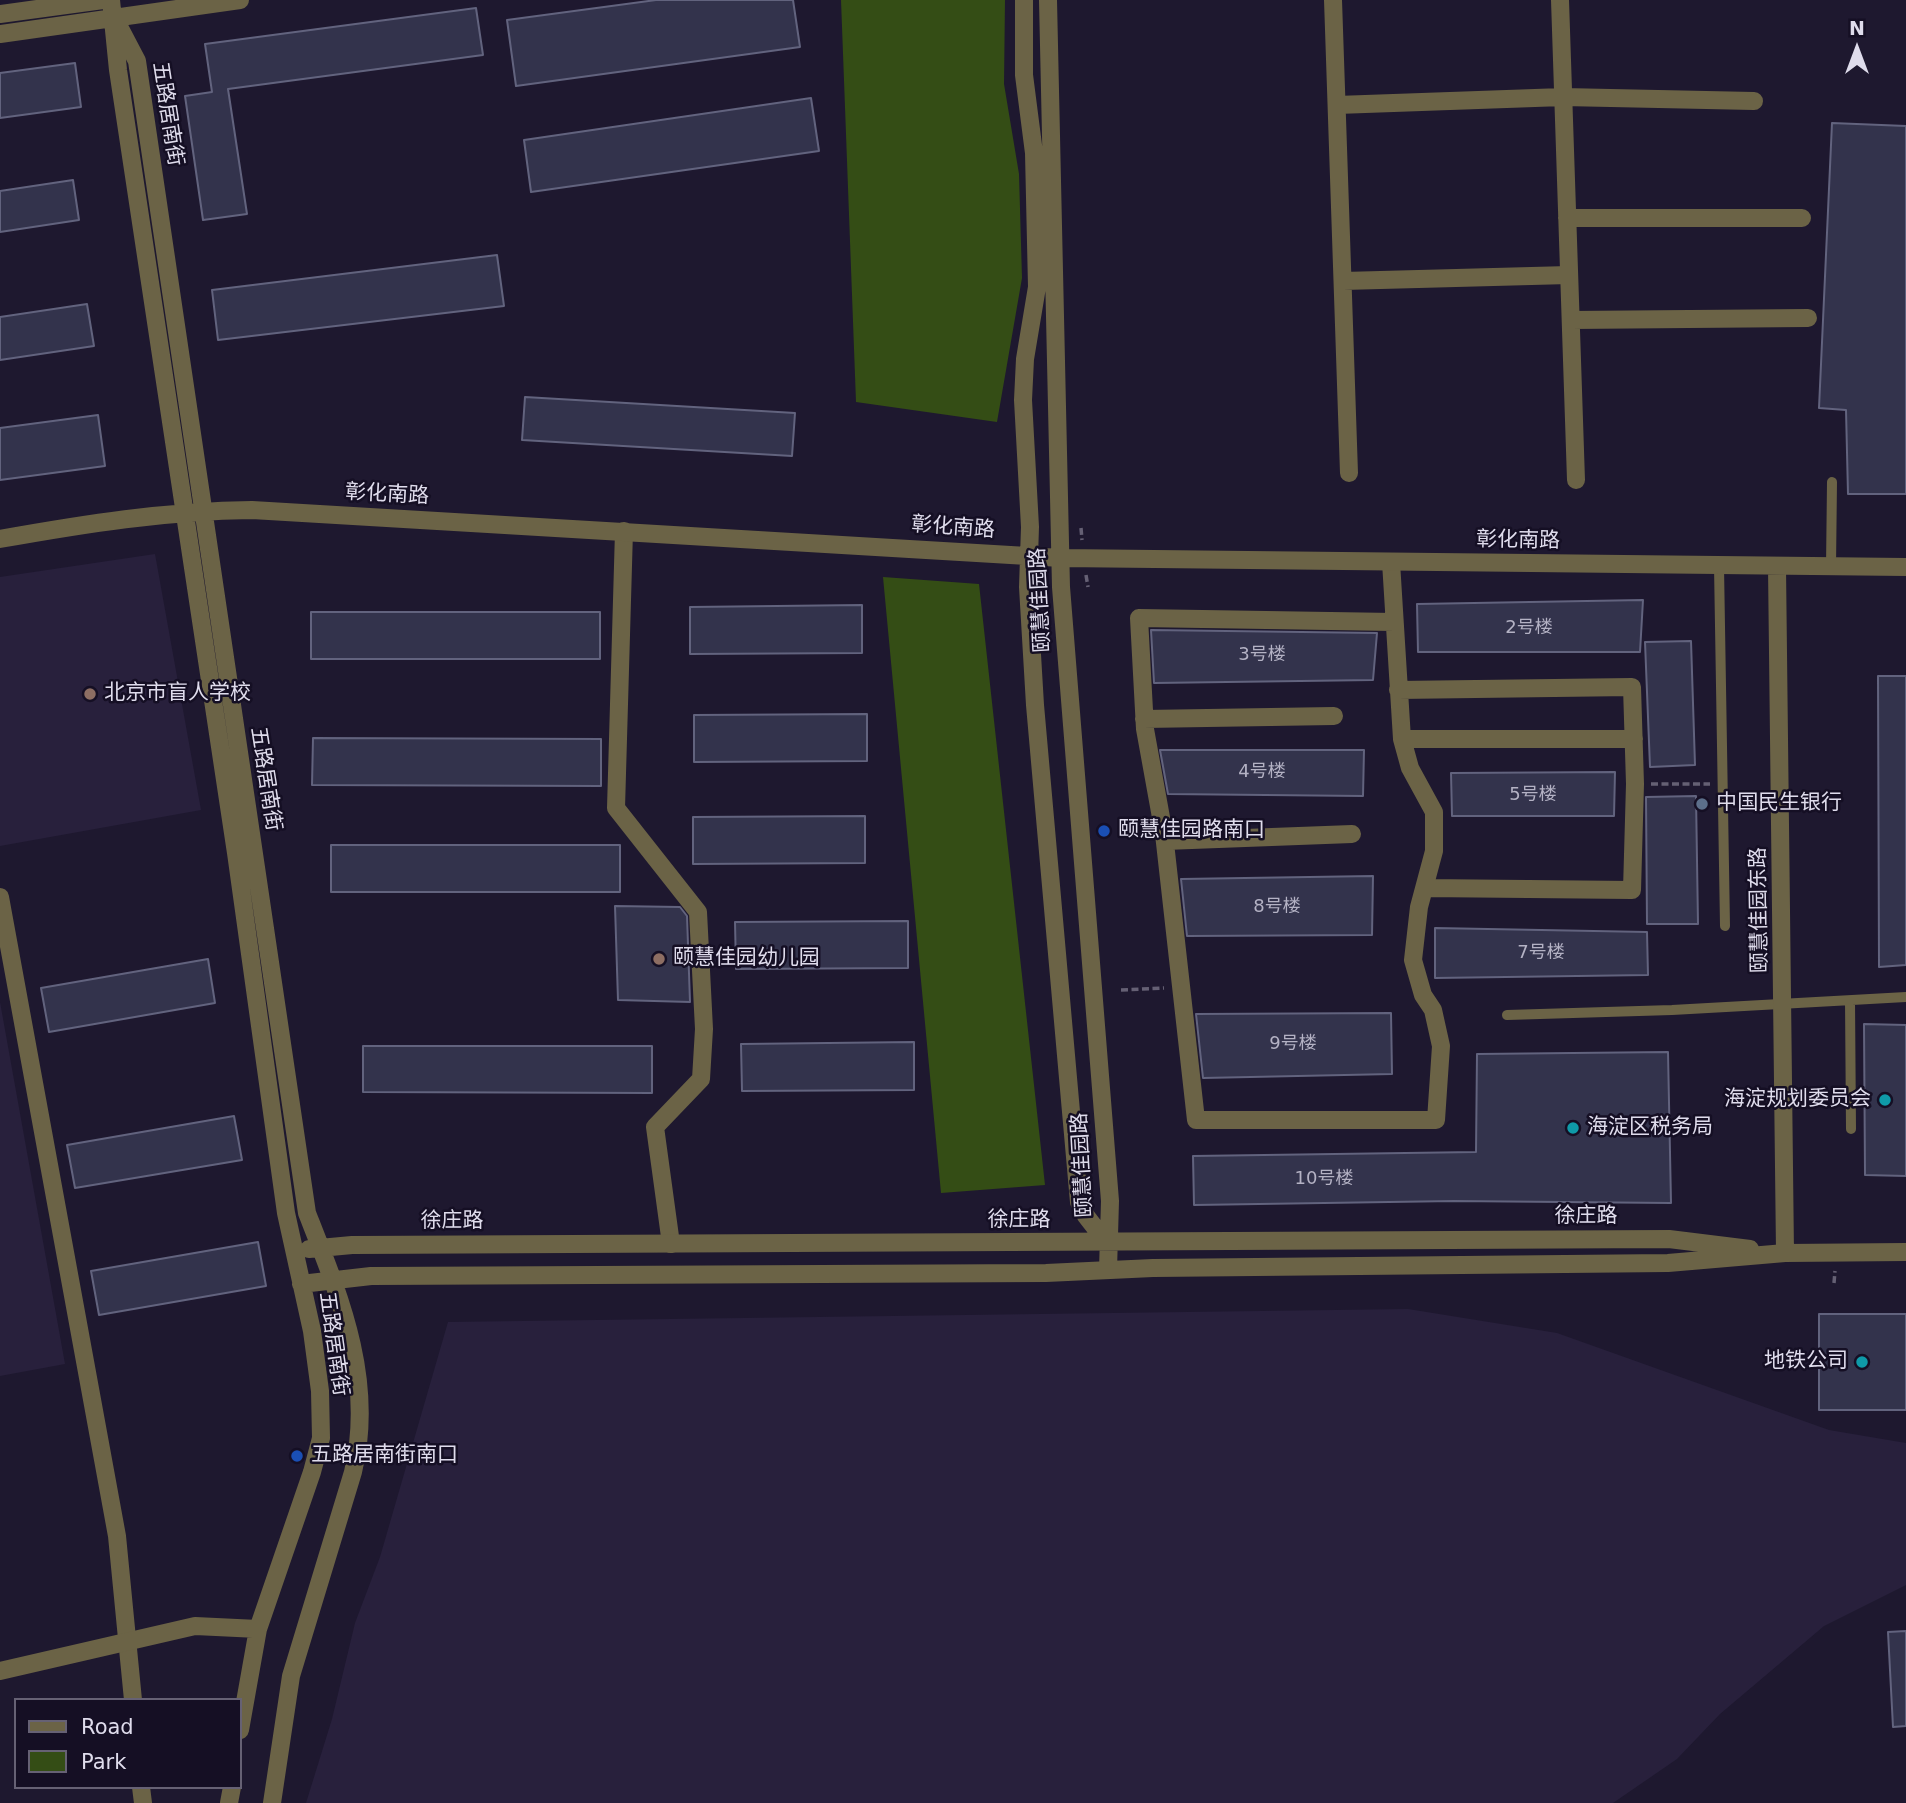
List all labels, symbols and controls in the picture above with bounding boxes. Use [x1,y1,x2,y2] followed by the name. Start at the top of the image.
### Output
[1822,14,1892,84] north arrow
[1849,17,1865,39] text: N
[146,60,188,168] street label: 五路居南街
[344,480,430,510] street label: 彰化南路
[910,513,996,543] street label: 彰化南路
[1476,528,1560,554] street label: 彰化南路
[1026,547,1056,653] street label: 颐慧佳园路
[1505,617,1553,639] house number: 2号楼
[1238,644,1286,666] house number: 3号楼
[104,681,251,707] place label: 北京市盲人学校
[82,686,98,702] marker: 北京市盲人学校
[244,725,286,833] street label: 五路居南街
[1238,761,1286,783] house number: 4号楼
[1509,784,1557,806] house number: 5号楼
[1716,791,1842,817] place label: 中国民生银行
[1694,796,1710,812] marker: 中国民生银行
[1118,818,1265,844] place label: 颐慧佳园路南口
[1096,823,1112,839] marker: 颐慧佳园路南口
[1746,847,1774,973] street label: 颐慧佳园东路
[1253,896,1301,918] house number: 8号楼
[1517,942,1565,964] house number: 7号楼
[673,946,820,972] place label: 颐慧佳园幼儿园
[651,951,667,967] marker: 颐慧佳园幼儿园
[1269,1033,1317,1055] house number: 9号楼
[1724,1087,1871,1113] place label: 海淀规划委员会
[1877,1092,1893,1108] marker: 海淀规划委员会
[1068,1112,1098,1218] street label: 颐慧佳园路
[1587,1115,1713,1141] place label: 海淀区税务局
[1565,1120,1581,1136] marker: 海淀区税务局
[1295,1168,1353,1190] house number: 10号楼
[1555,1204,1617,1230] street label: 徐庄路
[988,1208,1050,1234] street label: 徐庄路
[421,1209,483,1235] street label: 徐庄路
[313,1290,353,1398] street label: 五路居南街
[1764,1349,1848,1375] place label: 地铁公司
[1854,1354,1870,1370] marker: 地铁公司
[311,1443,458,1469] place label: 五路居南街南口
[289,1448,305,1464] marker: 五路居南街南口
[14,1698,242,1789] legend
[81,1715,134,1739] text: Road
[81,1750,126,1774] text: Park

